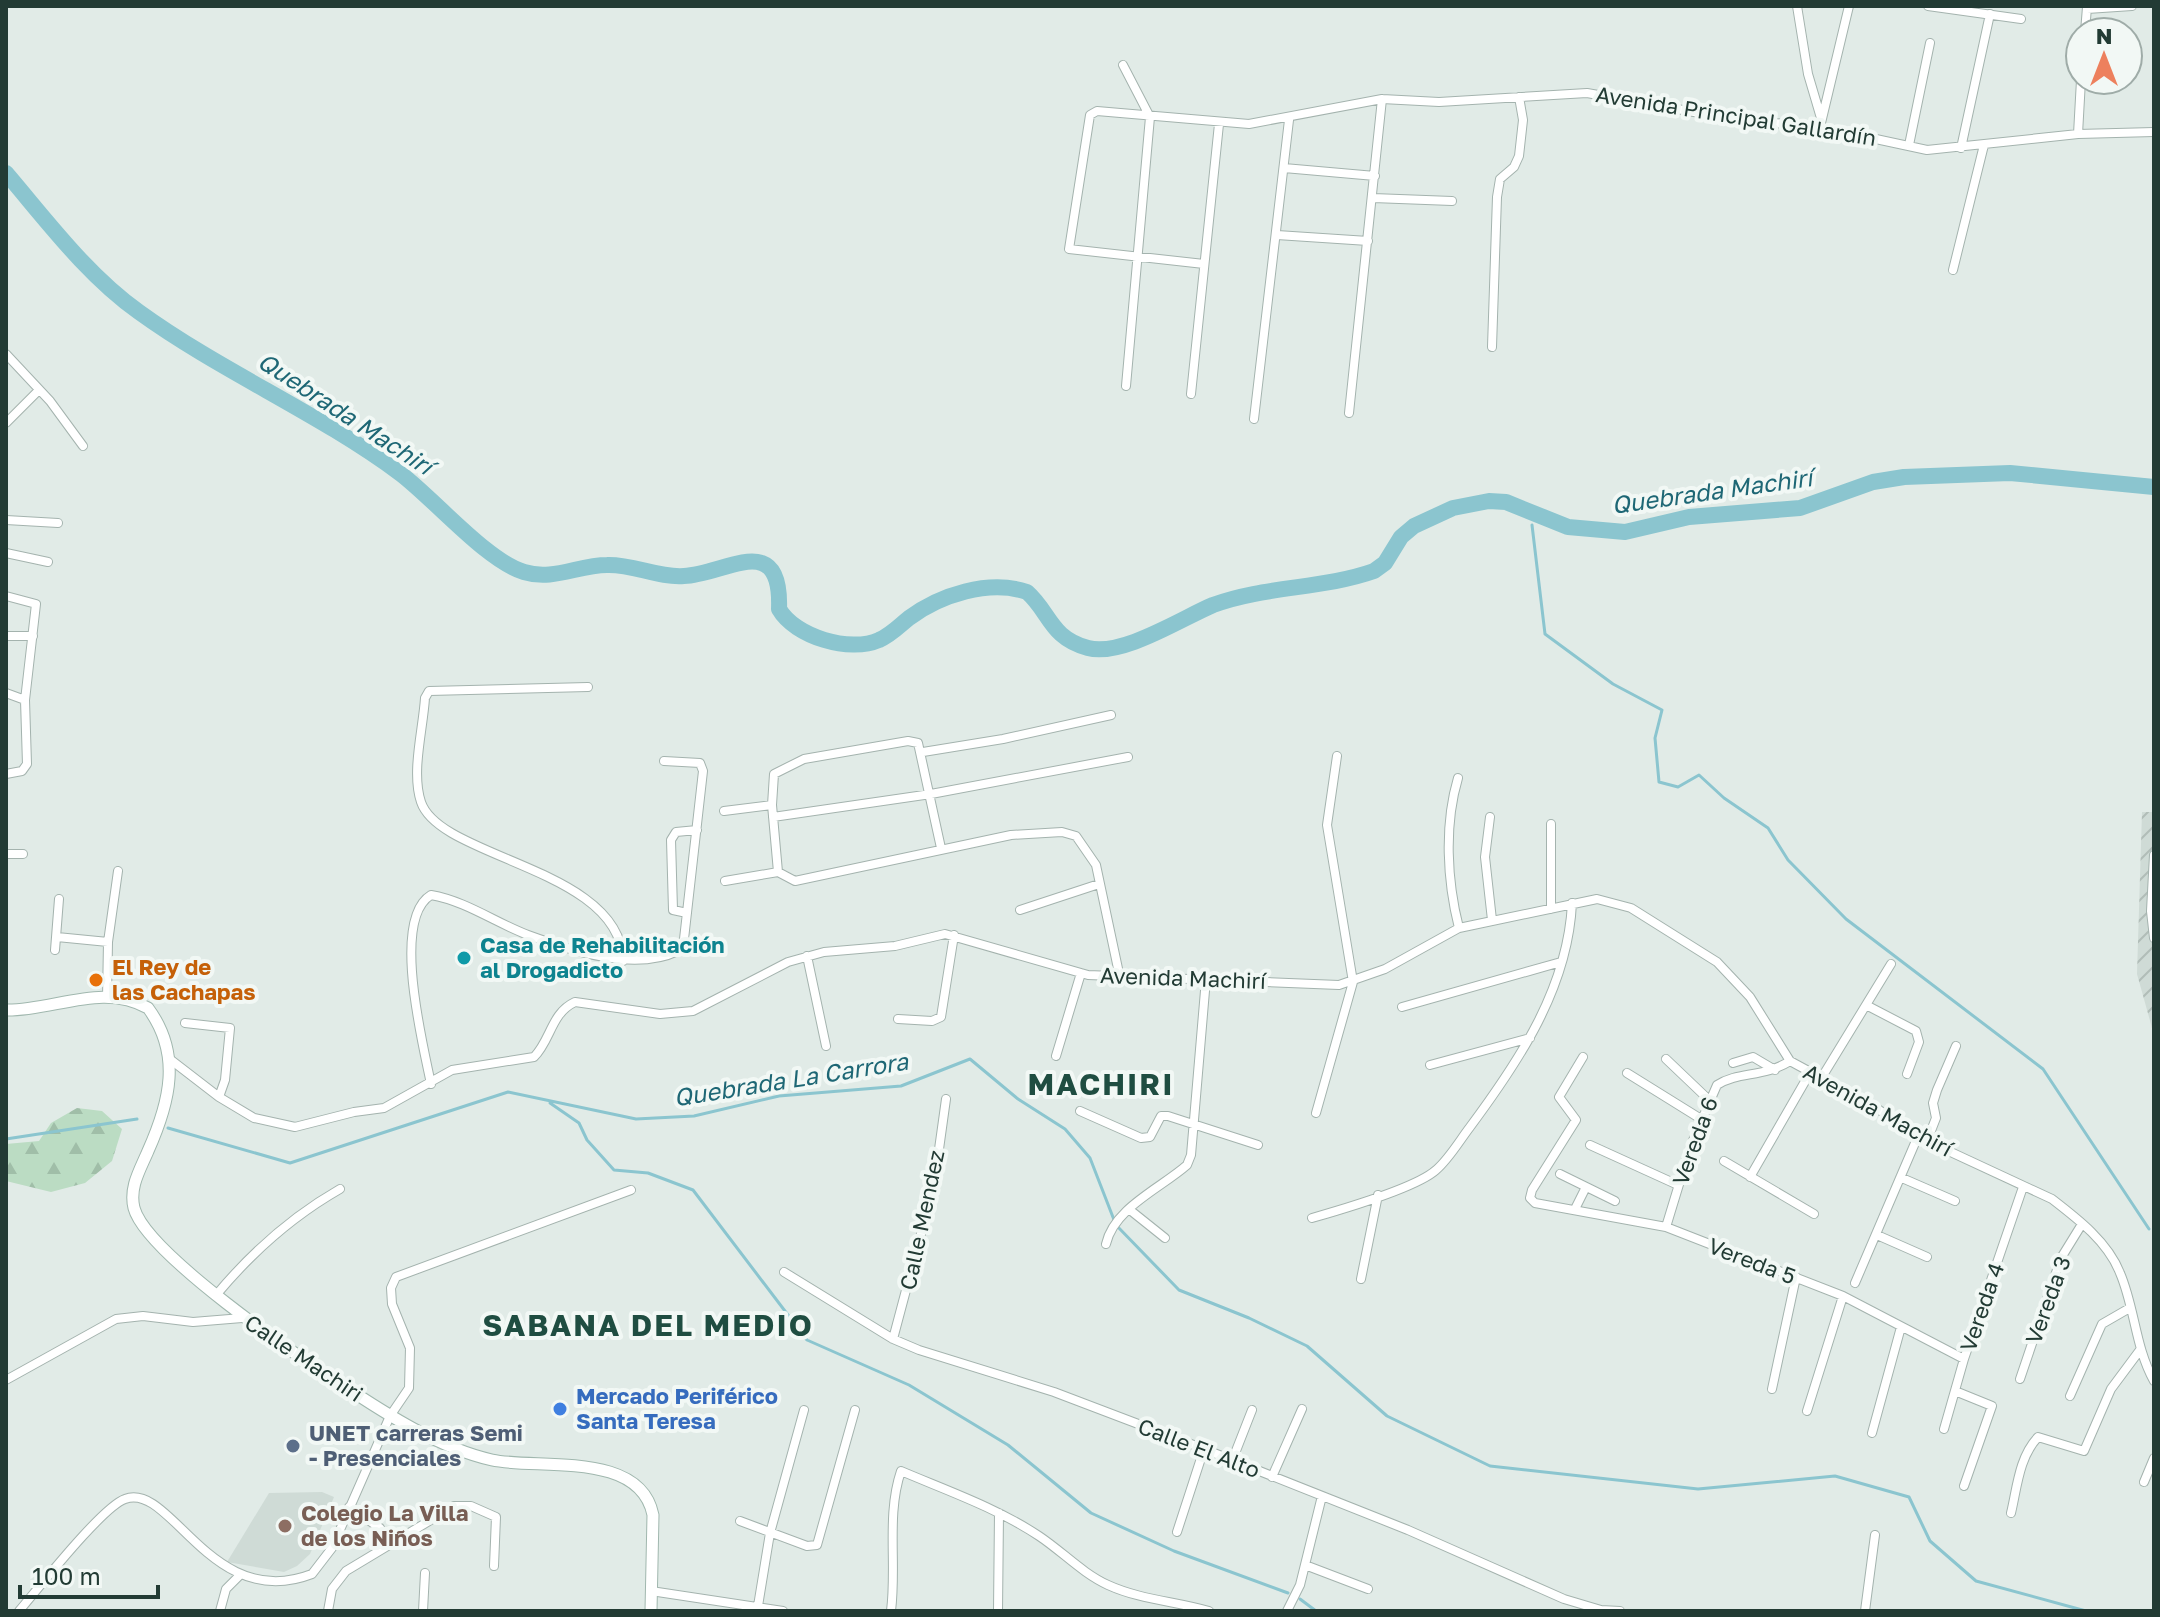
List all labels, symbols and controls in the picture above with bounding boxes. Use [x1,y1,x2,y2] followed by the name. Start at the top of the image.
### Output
[2064,16,2144,96] north arrow
[2096,22,2112,49] text: N
[1594,80,1878,151] street label: Avenida Principal Gallardín
[253,346,444,484] water label: Quebrada Machirí
[1610,461,1820,519] water label: Quebrada Machirí
[480,931,725,983] place label: Casa de Rehabilitación al Drogadicto
[455,949,473,967] marker: Casa de Rehabilitación al Drogadicto
[112,953,256,1005] place label: El Rey de las Cachapas
[1099,961,1269,994] street label: Avenida Machirí
[87,971,105,989] marker: El Rey de las Cachapas
[672,1045,911,1111] water label: Quebrada La Carrora
[1799,1057,1959,1163] street label: Avenida Machirí
[1028,1066,1174,1102] district label: MACHIRI
[1666,1093,1723,1189] street label: Vereda 6
[894,1148,950,1292] street label: Calle Mendez
[1705,1232,1800,1290] street label: Vereda 5
[2019,1252,2076,1348] street label: Vereda 3
[1954,1259,2009,1355] street label: Vereda 4
[482,1307,814,1343] district label: SABANA DEL MEDIO
[240,1308,369,1407] street label: Calle Machiri
[576,1382,778,1434] place label: Mercado Periférico Santa Teresa
[551,1400,569,1418] marker: Mercado Periférico Santa Teresa
[1134,1412,1264,1483] street label: Calle El Alto
[309,1419,523,1471] place label: UNET carreras Semi - Presenciales
[284,1437,302,1455] marker: UNET carreras Semi - Presenciales
[301,1499,469,1551] place label: Colegio La Villa de los Niños
[276,1517,294,1535] marker: Colegio La Villa de los Niños
[20,1549,158,1599] scale bar
[32,1561,101,1590] text: 100 m

